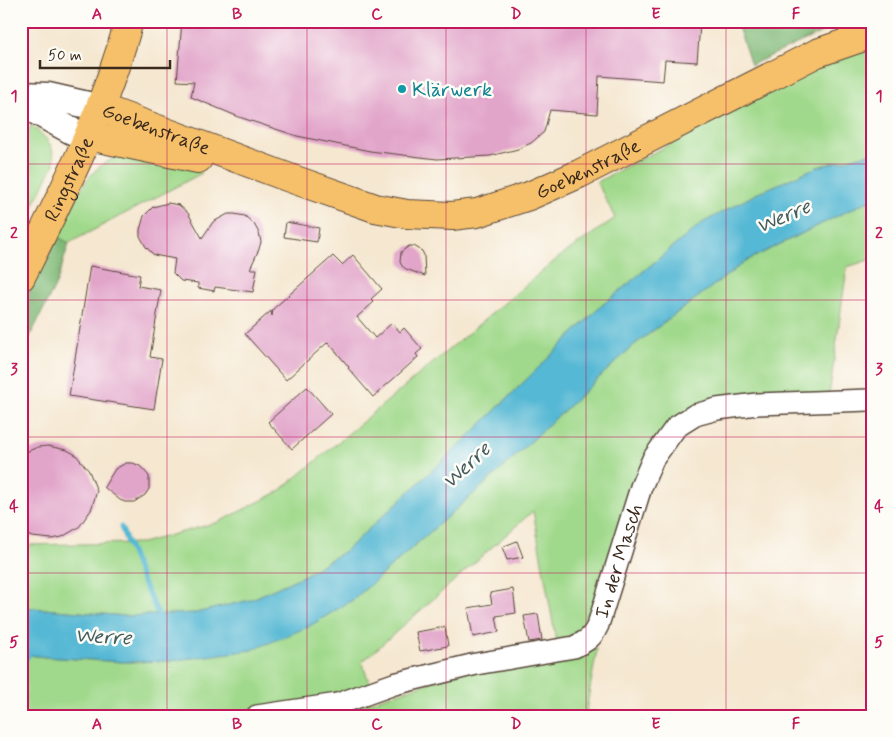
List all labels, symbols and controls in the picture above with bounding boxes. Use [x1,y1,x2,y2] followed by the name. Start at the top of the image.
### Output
[92,4,102,25] text: A
[232,4,242,25] text: B
[371,4,383,25] text: C
[510,4,522,25] text: D
[651,4,661,25] text: E
[792,4,801,25] text: F
[40,38,170,70] scale bar
[48,46,82,66] text: 50 m
[412,77,492,104] place label: Klärwerk
[396,83,408,95] marker: Klärwerk
[10,86,18,107] text: 1
[875,86,883,107] text: 1
[98,98,214,162] street label: Goebenstraße
[39,133,101,227] street label: Ringstraße
[532,133,646,206] street label: Goebenstraße
[752,192,816,241] water label: Werre
[10,223,18,244] text: 2
[875,223,883,244] text: 2
[10,359,18,380] text: 3
[875,359,883,380] text: 3
[436,435,498,495] water label: Werre
[9,496,19,517] text: 4
[874,496,884,517] text: 4
[589,501,650,622] street label: In der Masch
[74,622,133,653] water label: Werre
[9,632,19,653] text: 5
[874,632,884,653] text: 5
[92,714,102,735] text: A
[232,714,242,735] text: B
[371,714,383,735] text: C
[510,714,522,735] text: D
[651,714,661,735] text: E
[792,714,801,735] text: F

